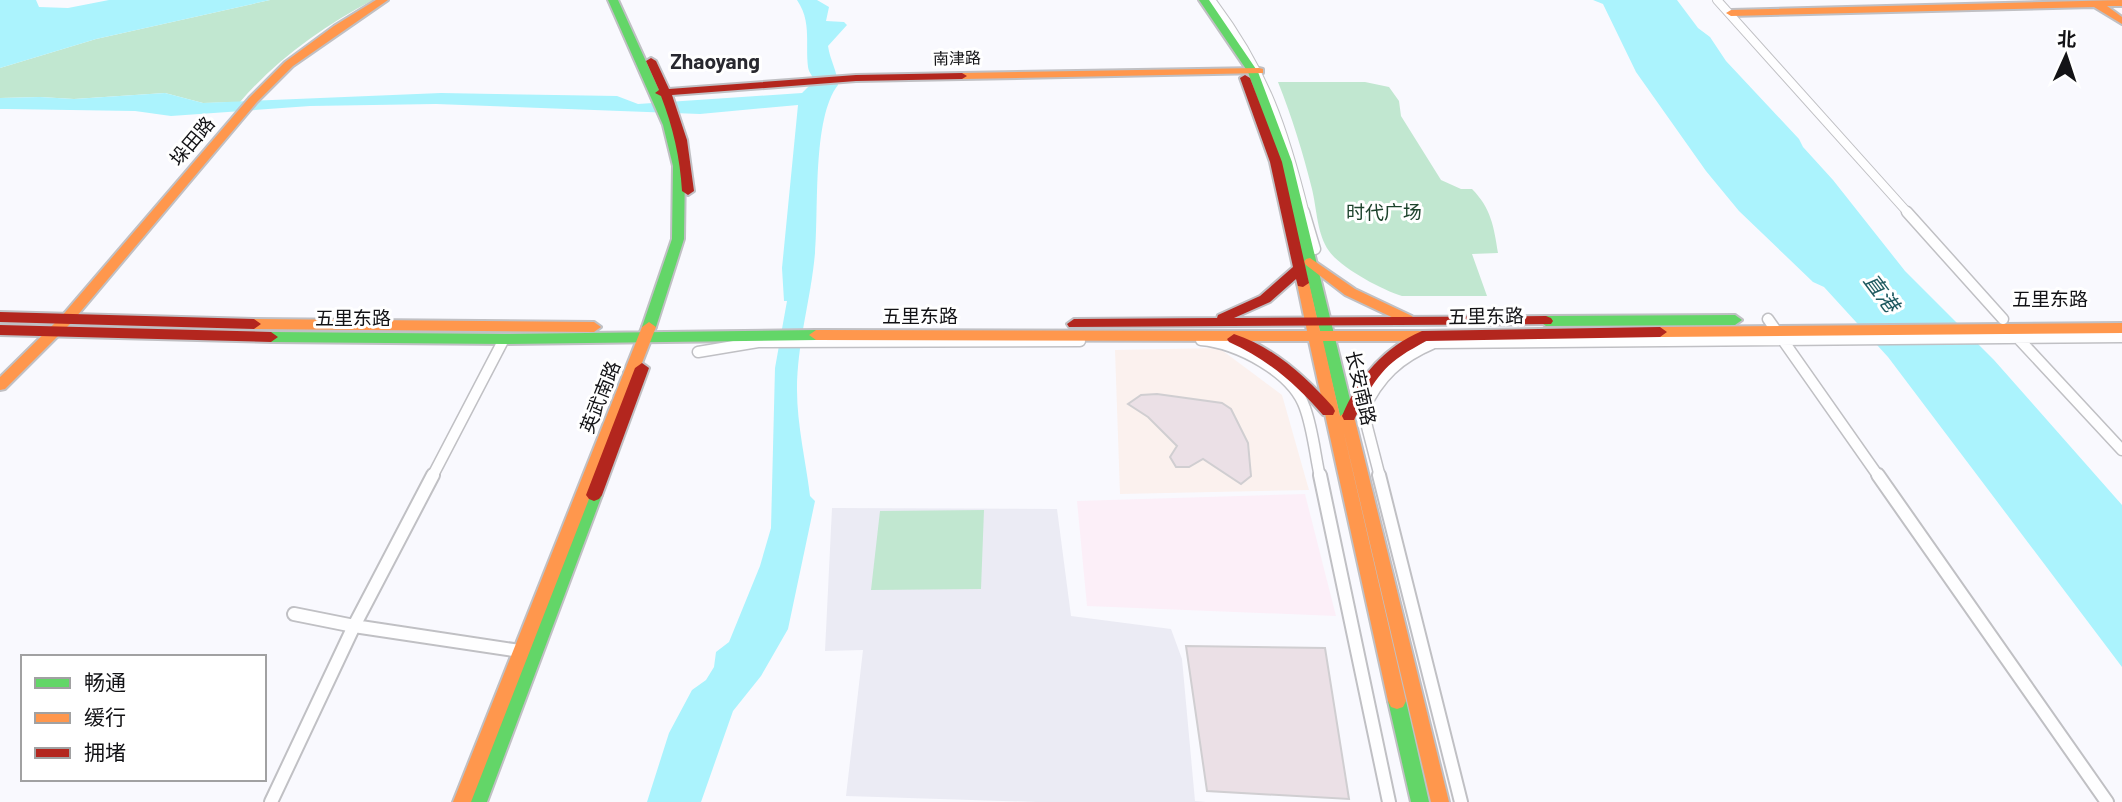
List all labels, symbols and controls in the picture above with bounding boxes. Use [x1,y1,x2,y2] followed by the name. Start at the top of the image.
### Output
[2031,21,2101,91] north arrow
[2057,27,2077,51] text: 北
[670,48,760,73] district label: Zhaoyang
[933,48,981,67] street label: 南津路
[164,111,219,170] street label: 垛田路
[1346,200,1422,223] park label: 时代广场
[1860,268,1907,319] water label: 直港
[2012,287,2088,310] street label: 五里东路
[1448,303,1524,328] street label: 五里东路
[882,304,958,327] street label: 五里东路
[315,306,391,329] street label: 五里东路
[1342,348,1381,428] street label: 长安南路
[575,357,624,436] street label: 英武南路
[21,655,266,781] legend
[84,669,126,694] text: 畅通
[84,704,126,729] text: 缓行
[84,739,126,764] text: 拥堵

